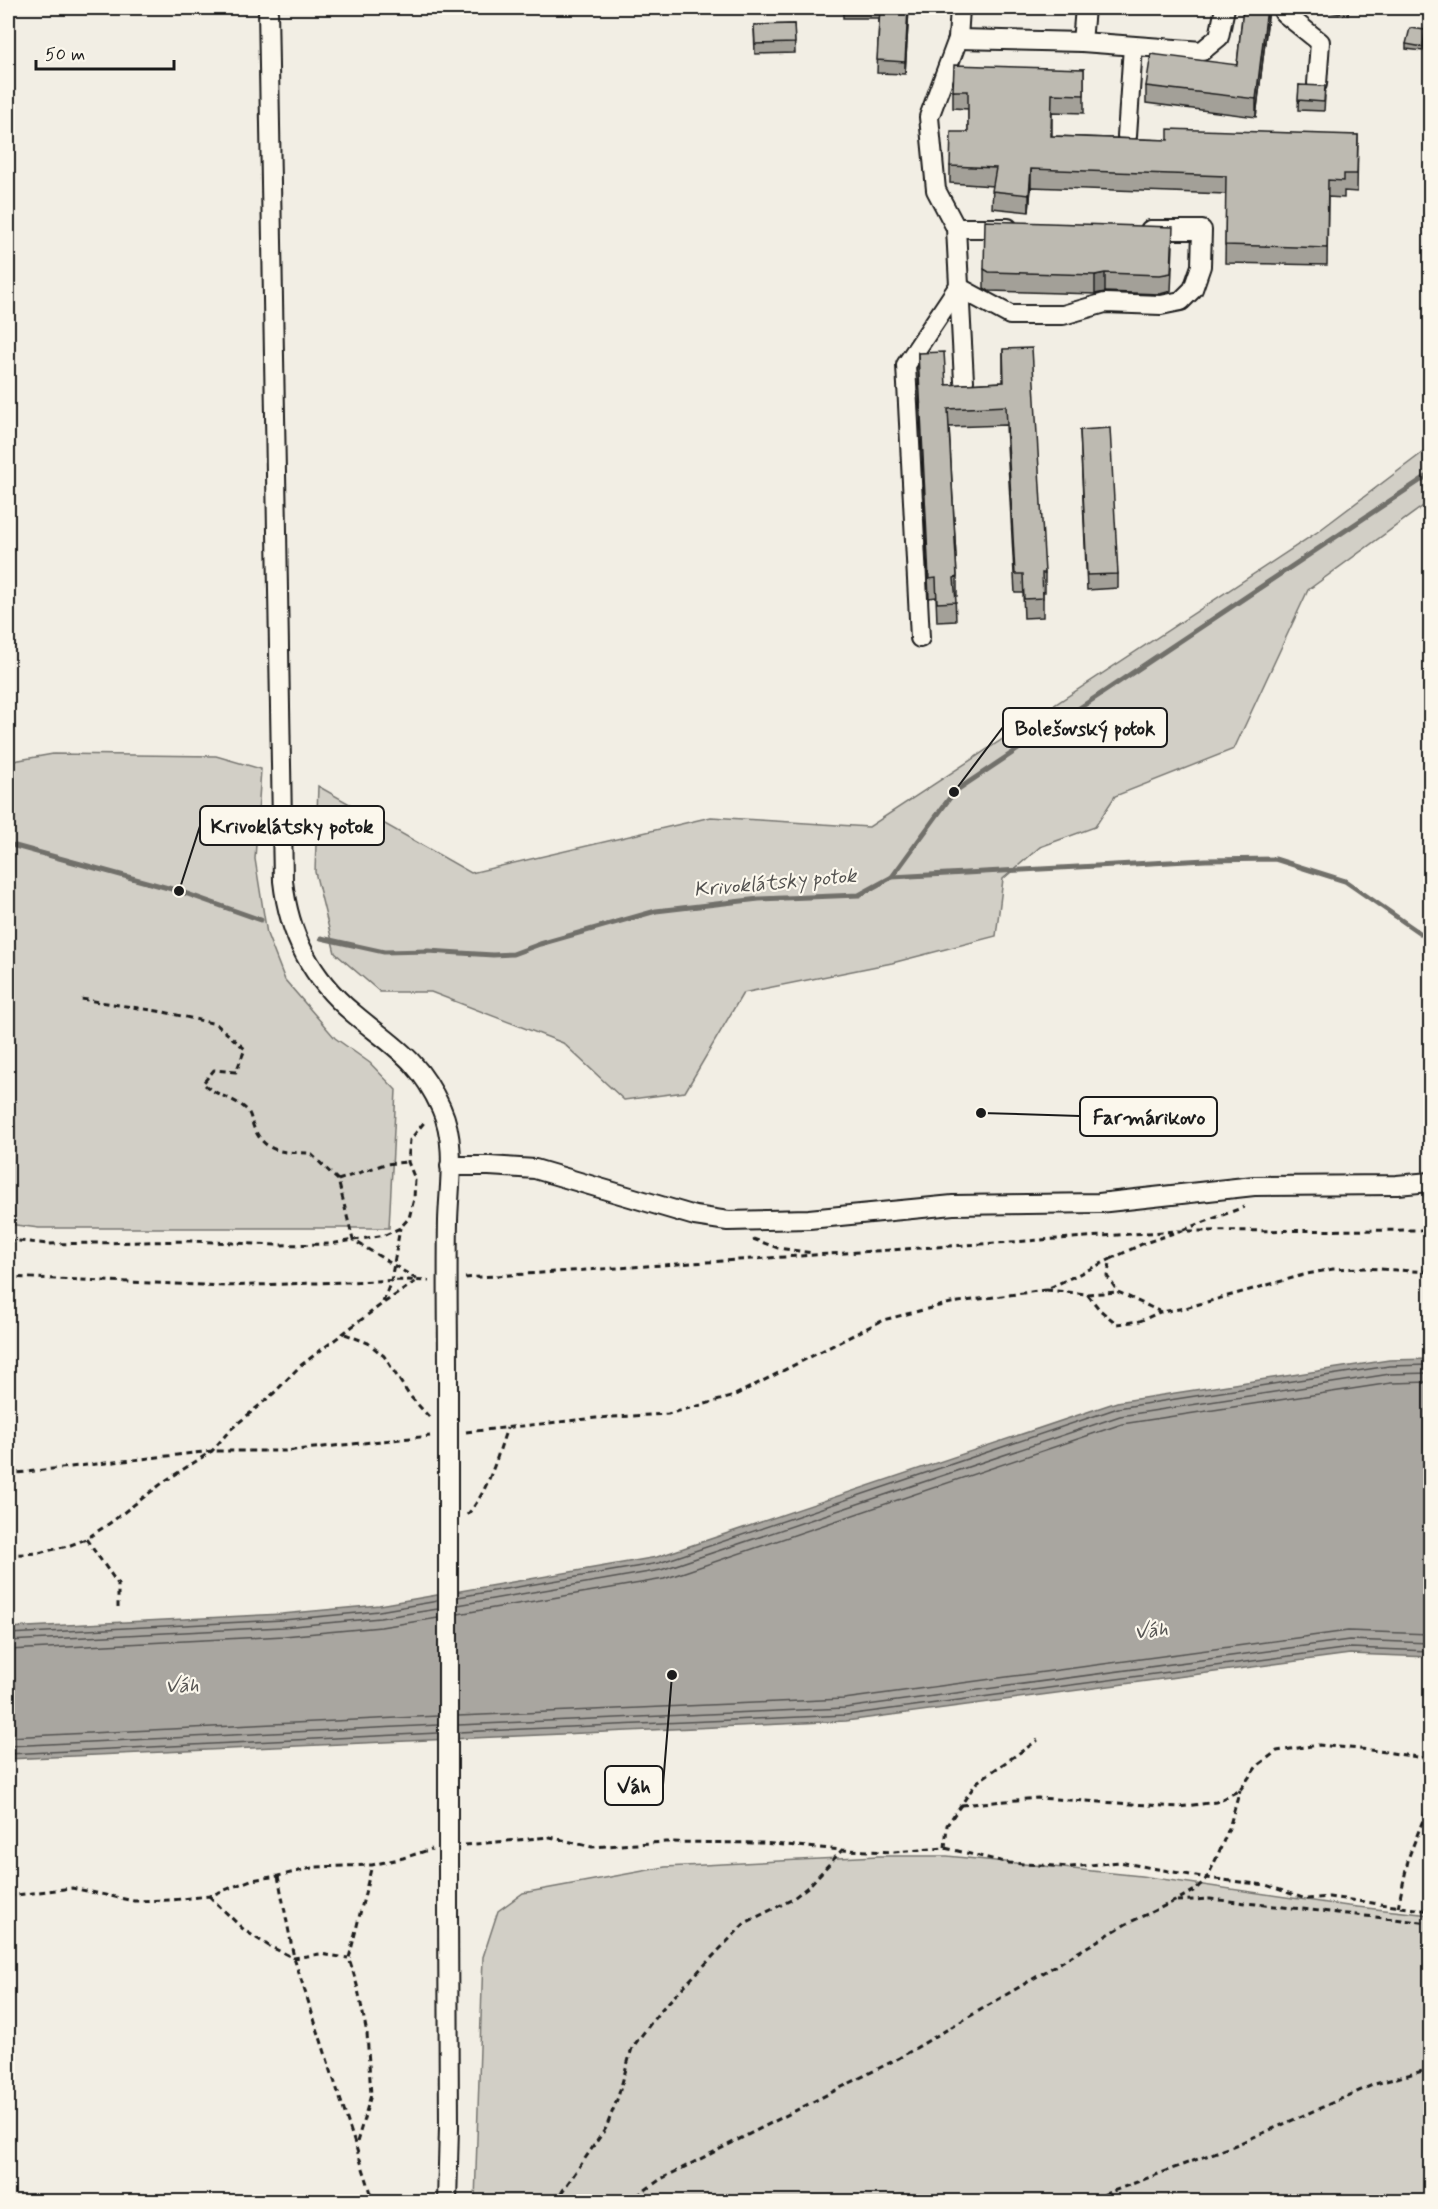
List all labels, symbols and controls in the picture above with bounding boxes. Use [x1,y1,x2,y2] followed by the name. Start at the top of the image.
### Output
[36,33,174,71] scale bar
[45,43,85,67] text: 50 m
[1003,708,1167,747] callout: Bolešovský potok
[1015,715,1156,743] text: Bolešovský potok
[200,806,384,845] callout: Krivoklátsky potok
[210,813,374,841] text: Krivoklátsky potok
[692,862,859,904] water label: Krivoklátsky potok
[1080,1097,1217,1136] callout: Farmárikovo
[1093,1104,1205,1132] text: Farmárikovo
[1133,1615,1169,1647] water label: Váh
[165,1672,199,1700] water label: Váh
[605,1766,663,1805] callout: Váh
[617,1773,651,1801] text: Váh

